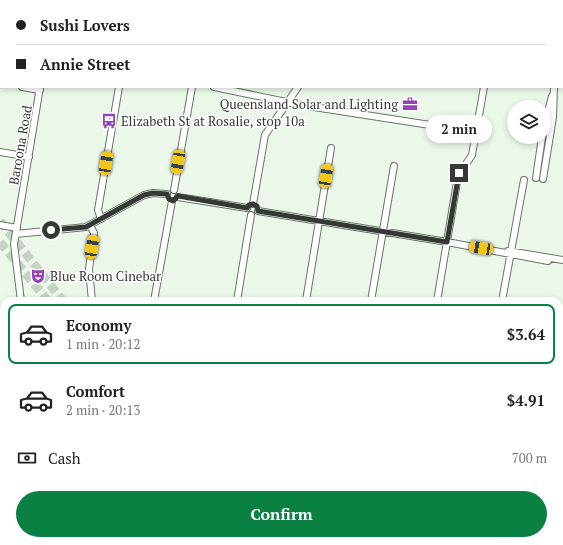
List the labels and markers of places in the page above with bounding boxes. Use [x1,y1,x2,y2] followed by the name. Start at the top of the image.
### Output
[220,95,398,113] place label: Queensland Solar and Lighting
[401,95,419,113] office icon: Queensland Solar and Lighting
[100,112,118,130] bus stop icon: Elizabeth St at Rosalie, stop 10a
[121,112,305,130] place label: Elizabeth St at Rosalie, stop 10a
[29,267,47,285] theatre icon: Blue Room Cinebar
[50,267,161,285] place label: Blue Room Cinebar

